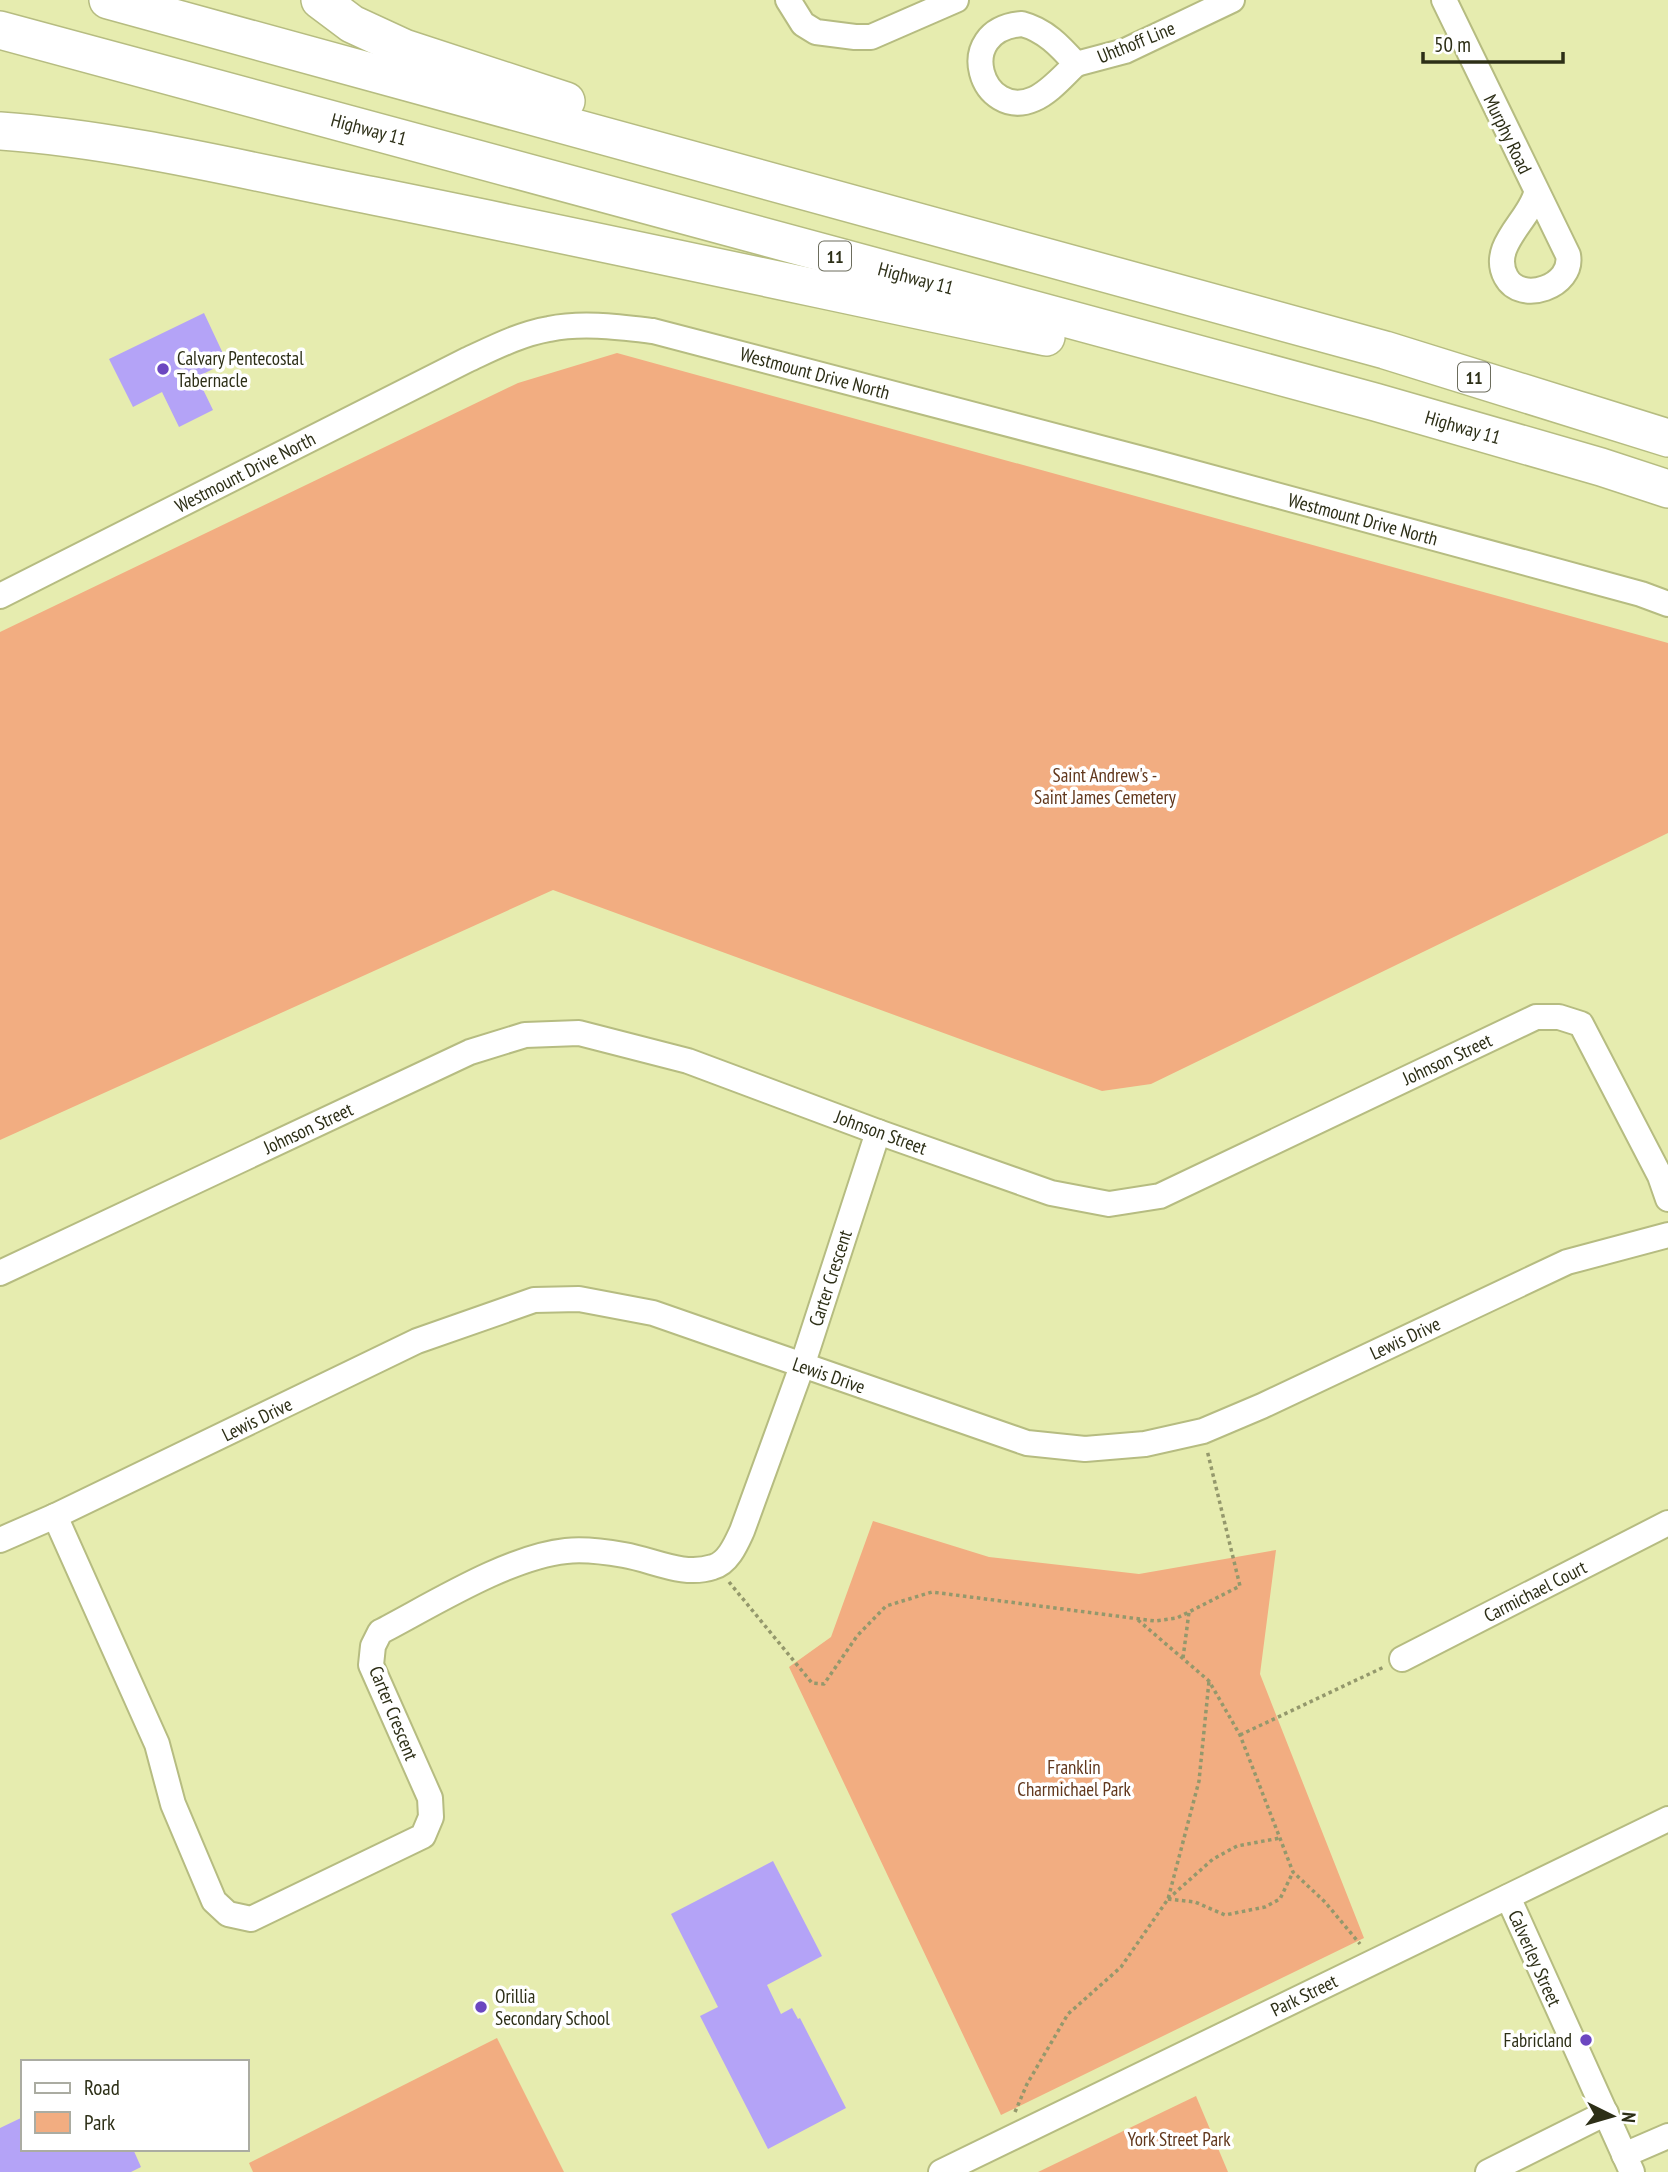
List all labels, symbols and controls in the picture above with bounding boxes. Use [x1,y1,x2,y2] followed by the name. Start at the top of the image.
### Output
[1094,15,1179,68] street label: Uhthoff Line
[1423,21,1563,65] scale bar
[1434,31,1471,58] text: 50 m
[1479,90,1537,178] street label: Murphy Road
[329,107,409,151] street label: Highway 11
[819,242,851,270] road number: 11
[876,256,956,300] street label: Highway 11
[737,341,893,405] street label: Westmount Drive North
[177,346,304,392] place label: Calvary Pentecostal Tabernacle
[155,361,171,377] marker: Calvary Pentecostal Tabernacle
[1458,362,1490,391] road number: 11
[1422,405,1504,449] street label: Highway 11
[171,426,319,518] street label: Westmount Drive North
[1285,487,1441,551] street label: Westmount Drive North
[1034,763,1177,809] park label: Saint Andrew's - Saint James Cemetery
[1398,1028,1496,1091] street label: Johnson Street
[259,1097,357,1160] street label: Johnson Street
[831,1104,931,1160] street label: Johnson Street
[803,1226,857,1329] street label: Carter Crescent
[1366,1311,1444,1365] street label: Lewis Drive
[790,1351,869,1399] street label: Lewis Drive
[218,1392,296,1446] street label: Lewis Drive
[1480,1554,1591,1627] street label: Carmichael Court
[364,1662,424,1764] street label: Carter Crescent
[1017,1755,1131,1801] park label: Franklin Charmichael Park
[1503,1906,1567,2011] street label: Calverley Street
[1267,1968,1342,2021] street label: Park Street
[495,1984,610,2030] place label: Orillia Secondary School
[473,1999,489,2015] marker: Orillia Secondary School
[1504,2028,1572,2052] place label: Fabricland
[1578,2032,1594,2048] marker: Fabricland
[21,2060,248,2151] legend
[84,2074,120,2101] text: Road
[1577,2081,1647,2151] north arrow
[84,2109,115,2136] text: Park
[1617,2111,1641,2124] text: N
[1127,2127,1231,2151] park label: York Street Park

